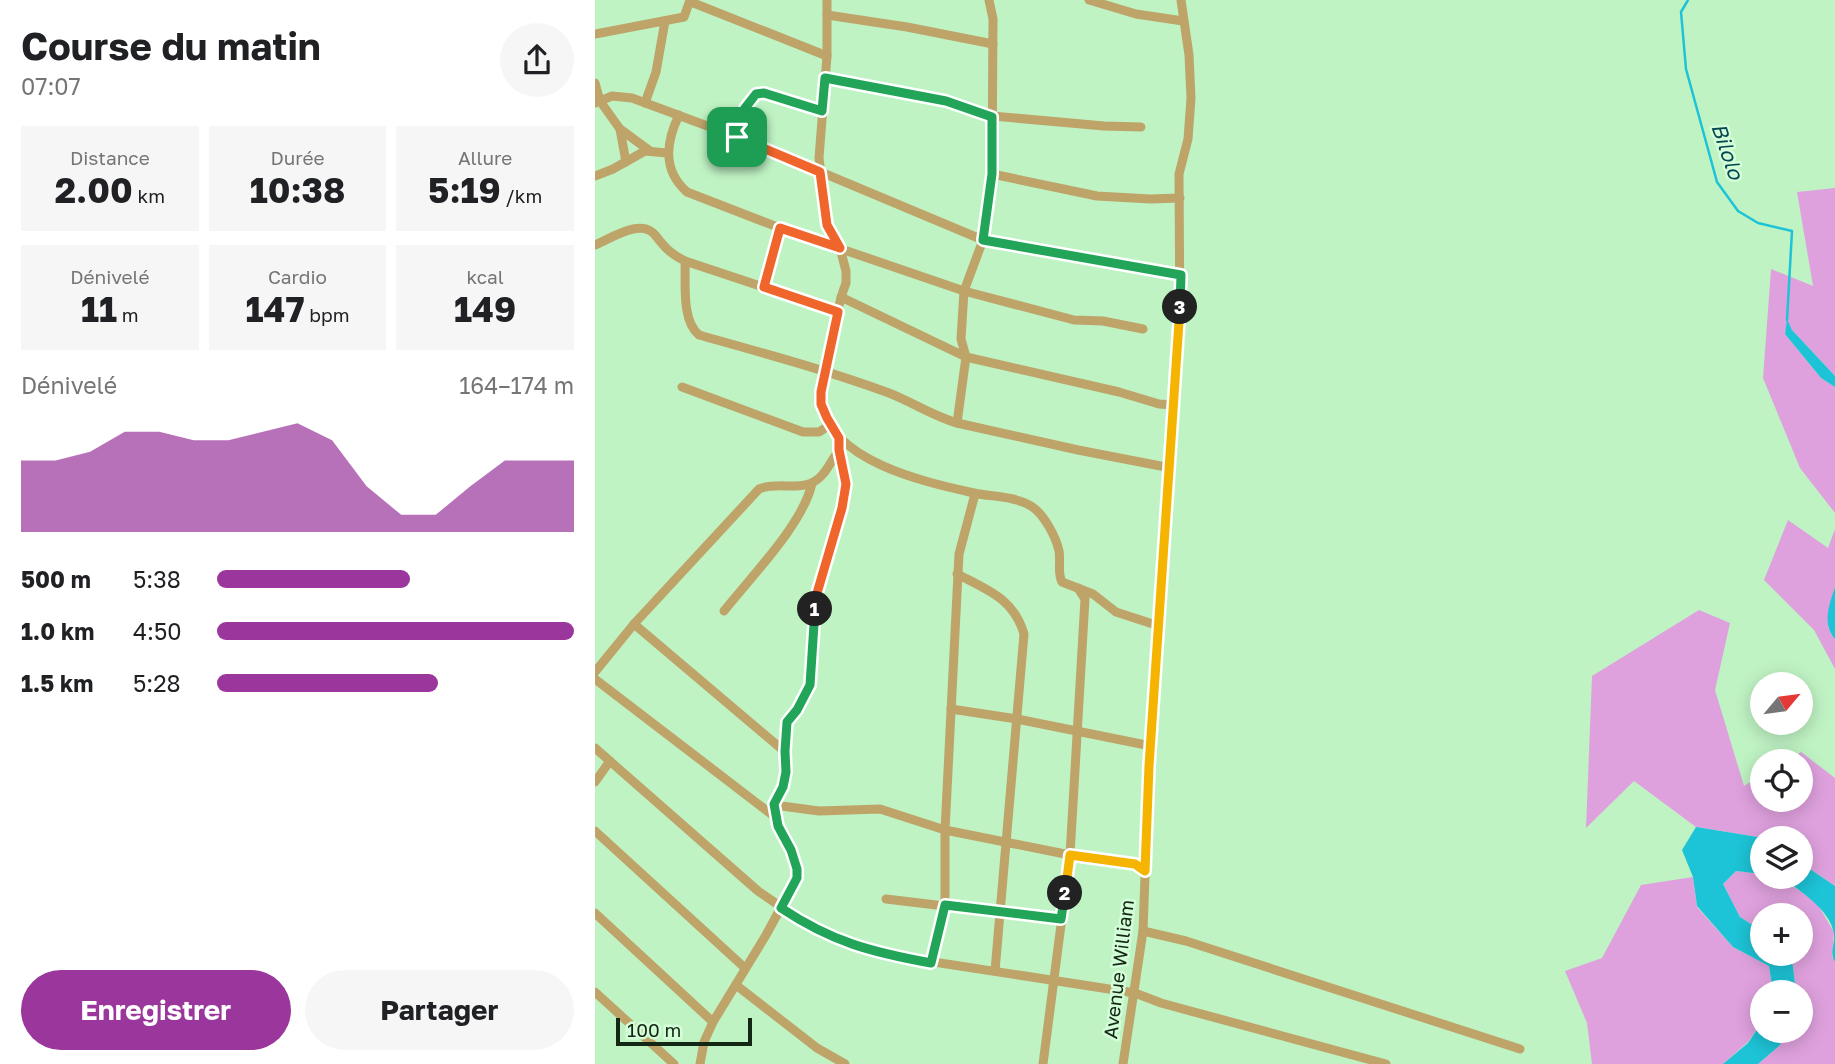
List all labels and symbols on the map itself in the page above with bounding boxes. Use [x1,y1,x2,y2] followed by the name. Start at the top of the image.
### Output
[707,107,767,167] pin
[1706,119,1750,184] water label: Bilolo
[1163,290,1197,324] pin: 3
[797,592,833,626] pin: 1
[1750,672,1813,735] north arrow
[1047,876,1083,910] pin: 2
[1098,898,1138,1040] street label: Avenue William
[616,1015,753,1047] scale bar

